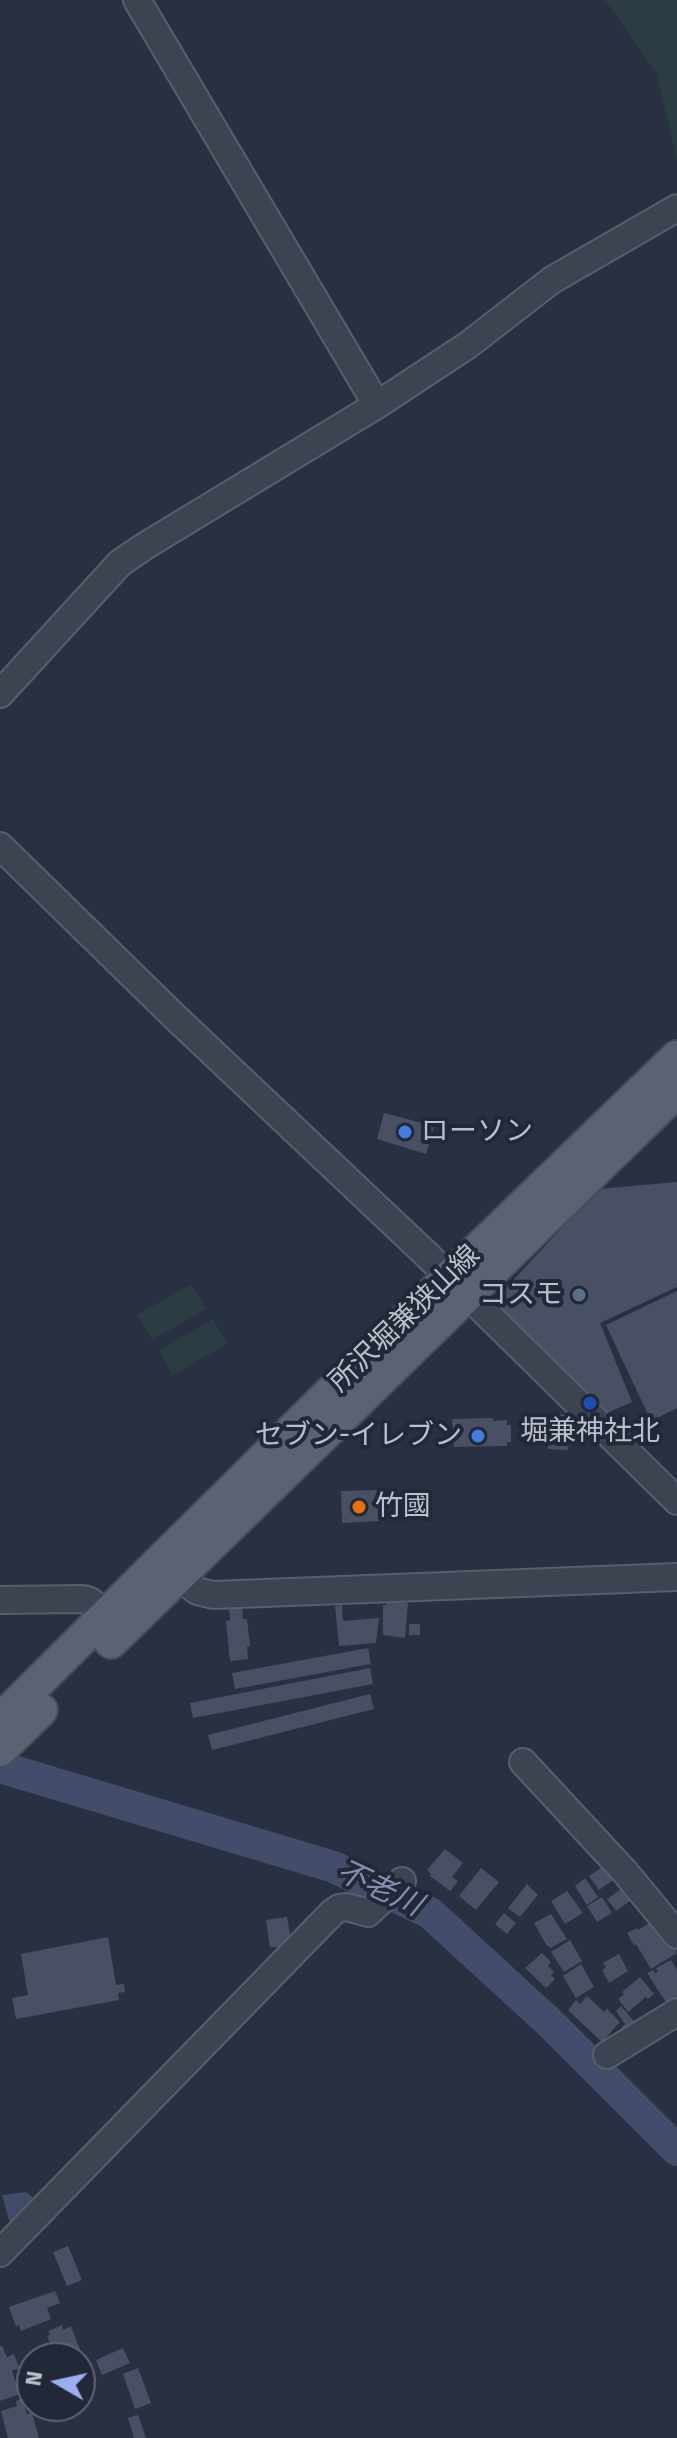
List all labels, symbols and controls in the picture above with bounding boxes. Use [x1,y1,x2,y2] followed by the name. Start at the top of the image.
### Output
[421,1115,533,1149] place label: ローソン
[396,1123,414,1141] marker: ローソン
[323,1239,487,1399] street label: 所沢堀兼狭山線
[479,1278,563,1312] place label: コスモ
[570,1286,588,1304] marker: コスモ
[581,1394,599,1412] marker: 堀兼神社北
[520,1415,660,1449] place label: 堀兼神社北
[255,1419,462,1453] place label: セブン-イレブン
[469,1427,487,1445] marker: セブン-イレブン
[375,1490,431,1524] place label: 竹國
[350,1498,368,1516] marker: 竹國
[331,1854,427,1924] water label: 不老川
[16,2342,96,2422] north arrow
[19,2369,48,2388] text: N

